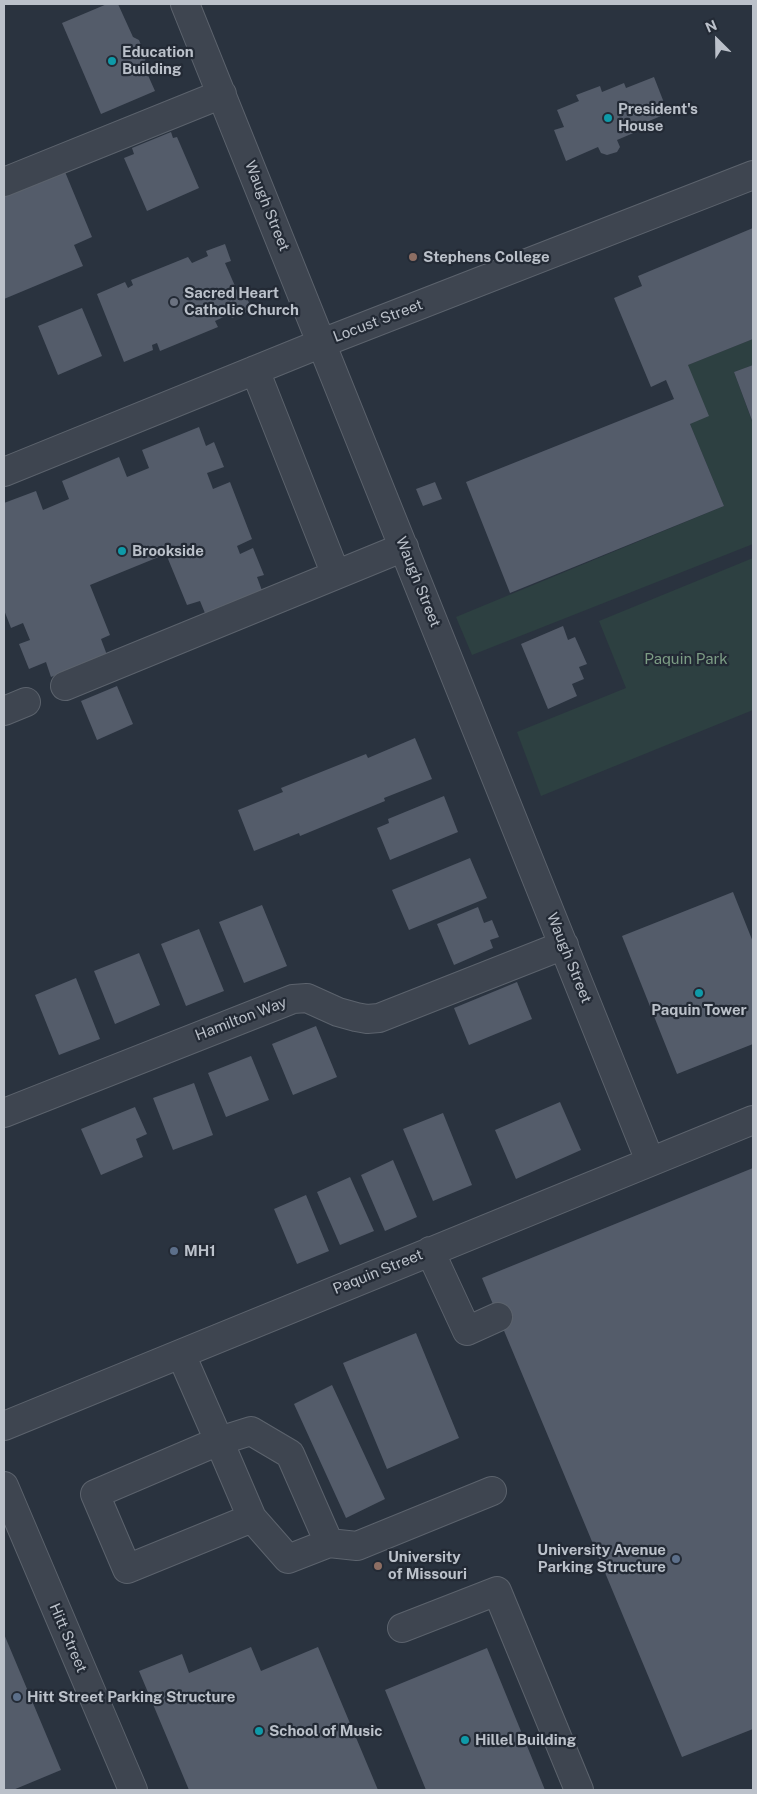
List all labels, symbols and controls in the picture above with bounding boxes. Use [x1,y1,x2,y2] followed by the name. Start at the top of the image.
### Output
[692,15,742,65] north arrow
[703,17,719,36] text: N
[122,43,194,78] place label: Education Building
[106,55,118,67] marker: Education Building
[618,100,698,135] place label: President's House
[602,112,614,124] marker: President's House
[241,158,293,254] street label: Waugh Street
[423,248,550,266] place label: Stephens College
[407,251,419,263] marker: Stephens College
[184,284,299,319] place label: Sacred Heart Catholic Church
[168,296,180,308] marker: Sacred Heart Catholic Church
[331,296,425,346] street label: Locust Street
[392,534,444,630] street label: Waugh Street
[132,542,204,560] place label: Brookside
[116,545,128,557] marker: Brookside
[644,650,728,668] park label: Paquin Park
[543,910,595,1006] street label: Waugh Street
[693,987,705,999] marker: Paquin Tower
[193,993,289,1045] street label: Hamilton Way
[651,1001,747,1019] place label: Paquin Tower
[184,1242,216,1260] place label: MH1
[168,1245,180,1257] marker: MH1
[330,1246,426,1298] street label: Paquin Street
[537,1541,666,1576] place label: University Avenue Parking Structure
[388,1548,467,1583] place label: University of Missouri
[670,1553,682,1565] marker: University Avenue Parking Structure
[372,1560,384,1572] marker: University of Missouri
[45,1601,91,1675] street label: Hitt Street
[27,1688,235,1706] place label: Hitt Street Parking Structure
[11,1691,23,1703] marker: Hitt Street Parking Structure
[269,1722,382,1740] place label: School of Music
[253,1725,265,1737] marker: School of Music
[475,1731,576,1749] place label: Hillel Building
[459,1734,471,1746] marker: Hillel Building

